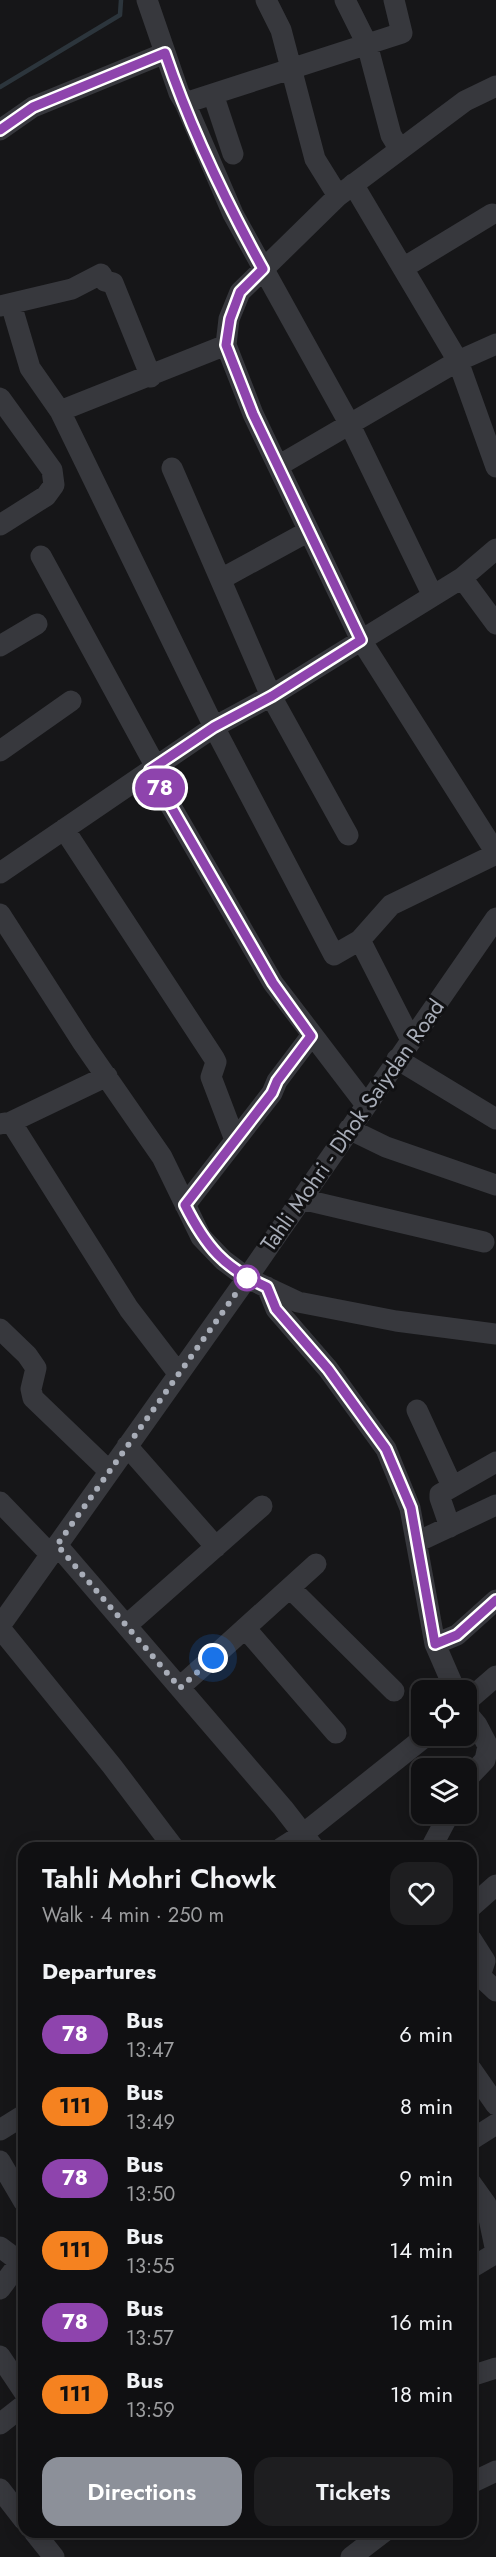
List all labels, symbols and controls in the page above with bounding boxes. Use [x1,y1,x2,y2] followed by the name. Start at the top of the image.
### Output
[133,768,187,808] line badge: 78
[147,773,173,803] text: 78
[252,992,452,1258] street label: Tahli Mohri - Dhok Saiydan Road
[234,1265,260,1291] unlabelled marker
[198,1643,228,1673] your location
[411,1680,477,1824] map controls
[411,1680,477,1746] button: locate
[411,1758,477,1824] button: layers
[42,1858,277,1899] text: Tahli Mohri Chowk
[390,1862,453,1925] button: heart
[42,1901,224,1930] text: Walk · 4 min · 250 m
[42,1955,156,1987] text: Departures
[126,2004,163,2036] text: Bus
[399,2018,453,2050] text: 6 min
[62,2019,88,2049] text: 78
[126,2036,174,2065] text: 13:47
[126,2076,163,2108] text: Bus
[400,2090,453,2122] text: 8 min
[59,2091,91,2121] text: 111
[126,2108,175,2137] text: 13:49
[126,2148,163,2180] text: Bus
[399,2162,453,2194] text: 9 min
[62,2163,88,2193] text: 78
[126,2180,175,2209] text: 13:50
[126,2220,163,2252] text: Bus
[389,2234,453,2266] text: 14 min
[59,2235,91,2265] text: 111
[126,2252,174,2281] text: 13:55
[126,2292,163,2324] text: Bus
[389,2306,453,2338] text: 16 min
[62,2307,88,2337] text: 78
[126,2324,174,2353] text: 13:57
[126,2364,163,2396] text: Bus
[390,2378,453,2410] text: 18 min
[59,2379,91,2409] text: 111
[126,2396,175,2425] text: 13:59
[42,2457,242,2526] button: Directions
[254,2457,453,2526] button: Tickets

